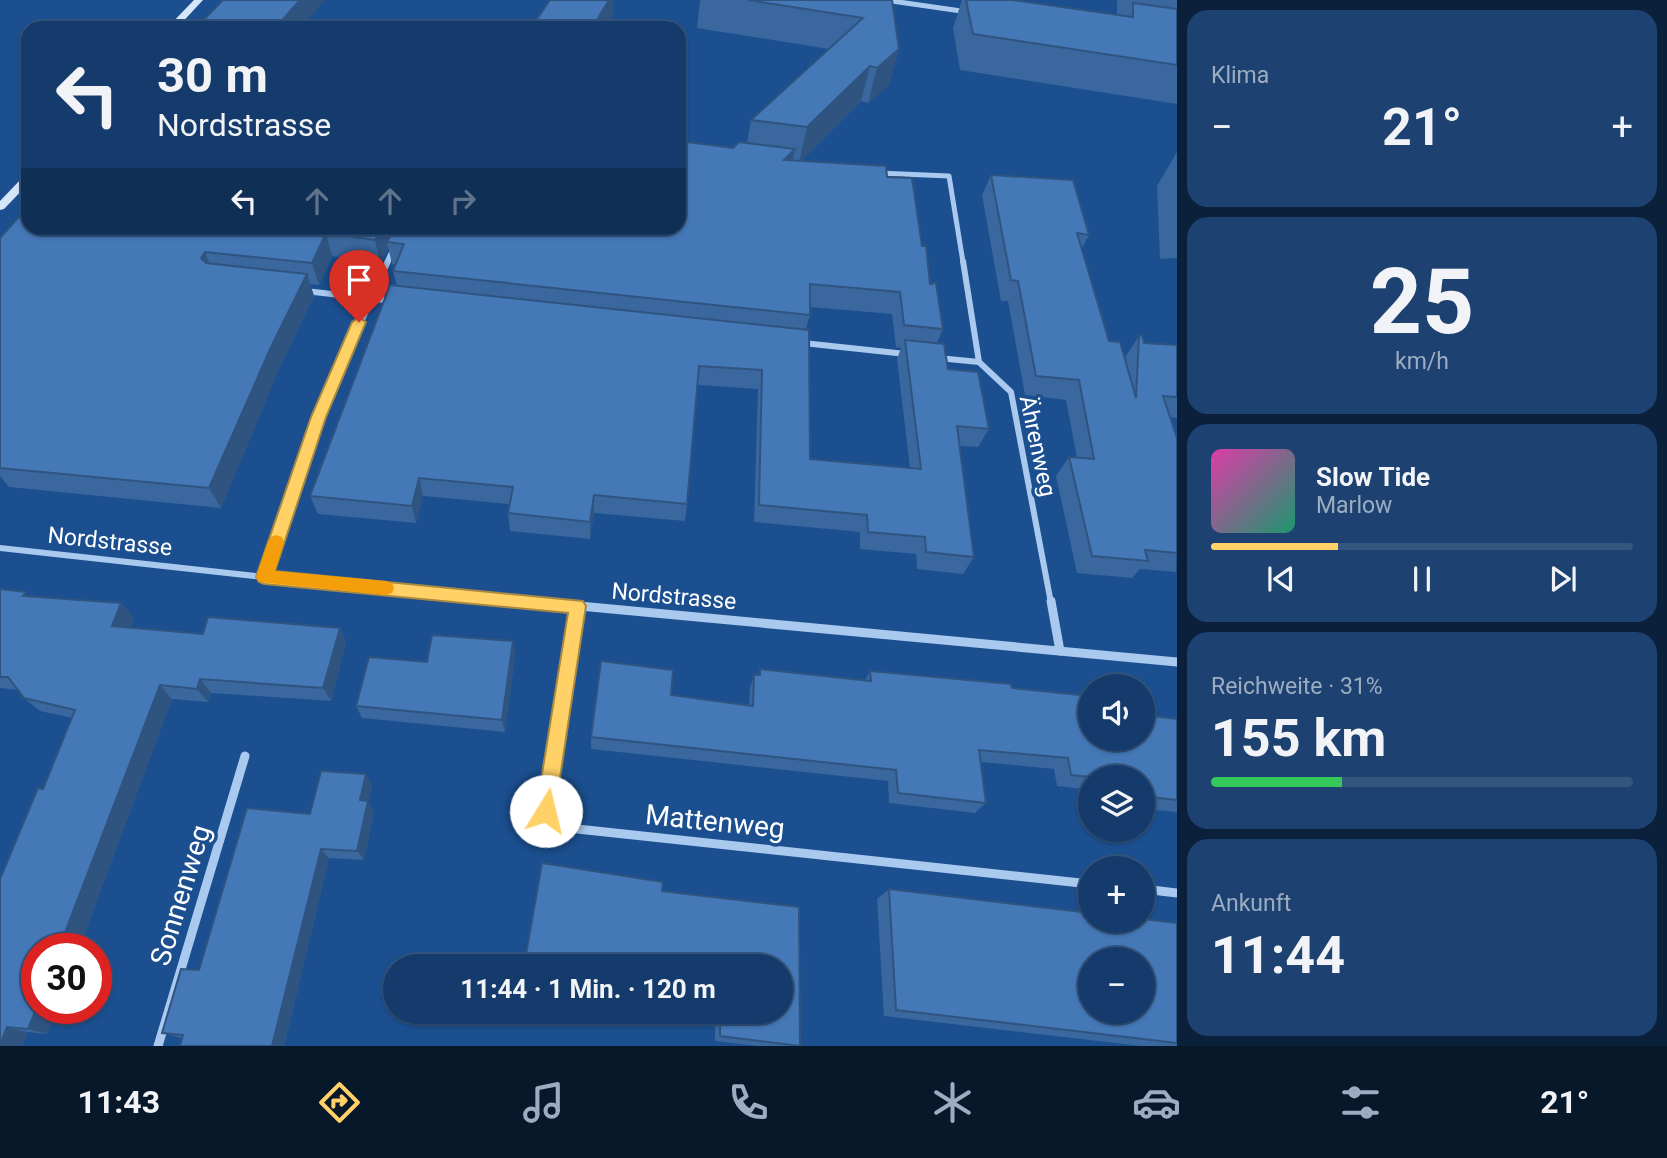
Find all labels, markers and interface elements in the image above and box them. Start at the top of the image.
text: 30 m [157,47,268,104]
icon: left [42,49,133,140]
text: Klima [1211,62,1269,89]
text: 21° [1382,97,1462,158]
text: − [1211,105,1233,149]
text: + [1611,105,1633,149]
text: Nordstrasse [157,106,331,144]
icon: left [225,182,263,220]
icon: ahead [298,182,336,220]
icon: ahead [371,182,409,220]
icon: right [444,182,482,220]
text: 25 [1370,249,1474,355]
pin [329,250,389,322]
icon: arrive [340,261,378,299]
text: km/h [1395,348,1449,375]
street label: Ährenweg [1014,393,1061,499]
text: Slow Tide [1316,462,1430,492]
text: Marlow [1316,492,1392,519]
street label: Nordstrasse [46,522,174,561]
icon: previous [1262,560,1300,598]
icon: pause [1403,560,1441,598]
icon: next [1544,560,1582,598]
street label: Nordstrasse [610,578,738,615]
text: Reichweite · 31% [1211,673,1383,700]
map controls [1078,674,1155,1024]
button: sound [1078,674,1155,751]
text: 155 km [1211,708,1386,769]
button: layers [1078,765,1155,842]
position arrow [509,774,583,848]
street label: Mattenweg [644,798,786,845]
street label: Sonnenweg [143,821,218,970]
button: + [1078,856,1155,933]
text: Ankunft [1211,890,1291,917]
text: 11:44 [1211,925,1345,986]
speed limit sign: 30 [21,933,112,1024]
button: − [1078,947,1155,1024]
text: 11:44 · 1 Min. · 120 m [460,974,716,1004]
icon: directions [315,1078,364,1127]
icon: music [519,1078,568,1127]
icon: phone [724,1078,773,1127]
icon: climate [928,1078,977,1127]
icon: car [1132,1078,1181,1127]
icon: filters [1336,1078,1385,1127]
text: 11:43 [78,1083,160,1121]
text: 21° [1540,1083,1589,1121]

